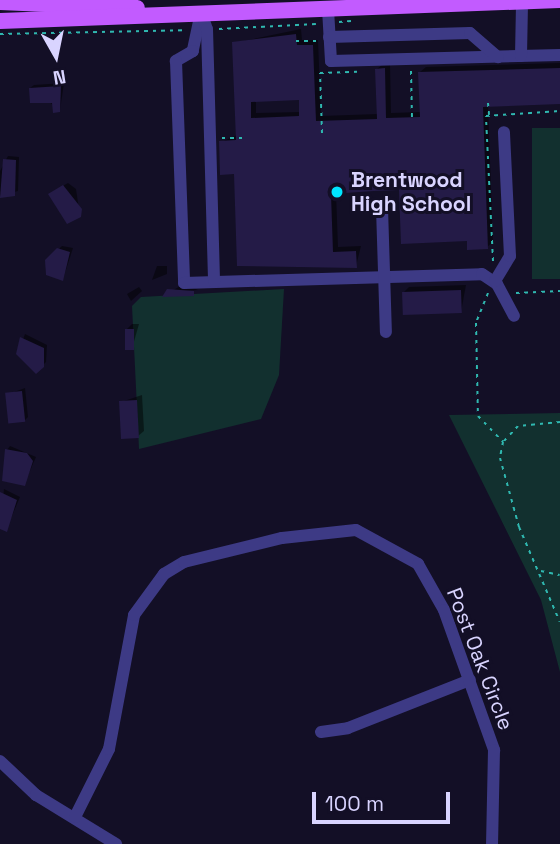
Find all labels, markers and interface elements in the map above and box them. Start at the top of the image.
north arrow [21,21,91,91]
text: N [51,64,68,91]
place label: Brentwood High School [351,167,471,217]
marker: Brentwood High School [329,184,345,200]
street label: Post Oak Circle [441,584,519,734]
scale bar [315,778,453,822]
text: 100 m [325,790,384,817]

